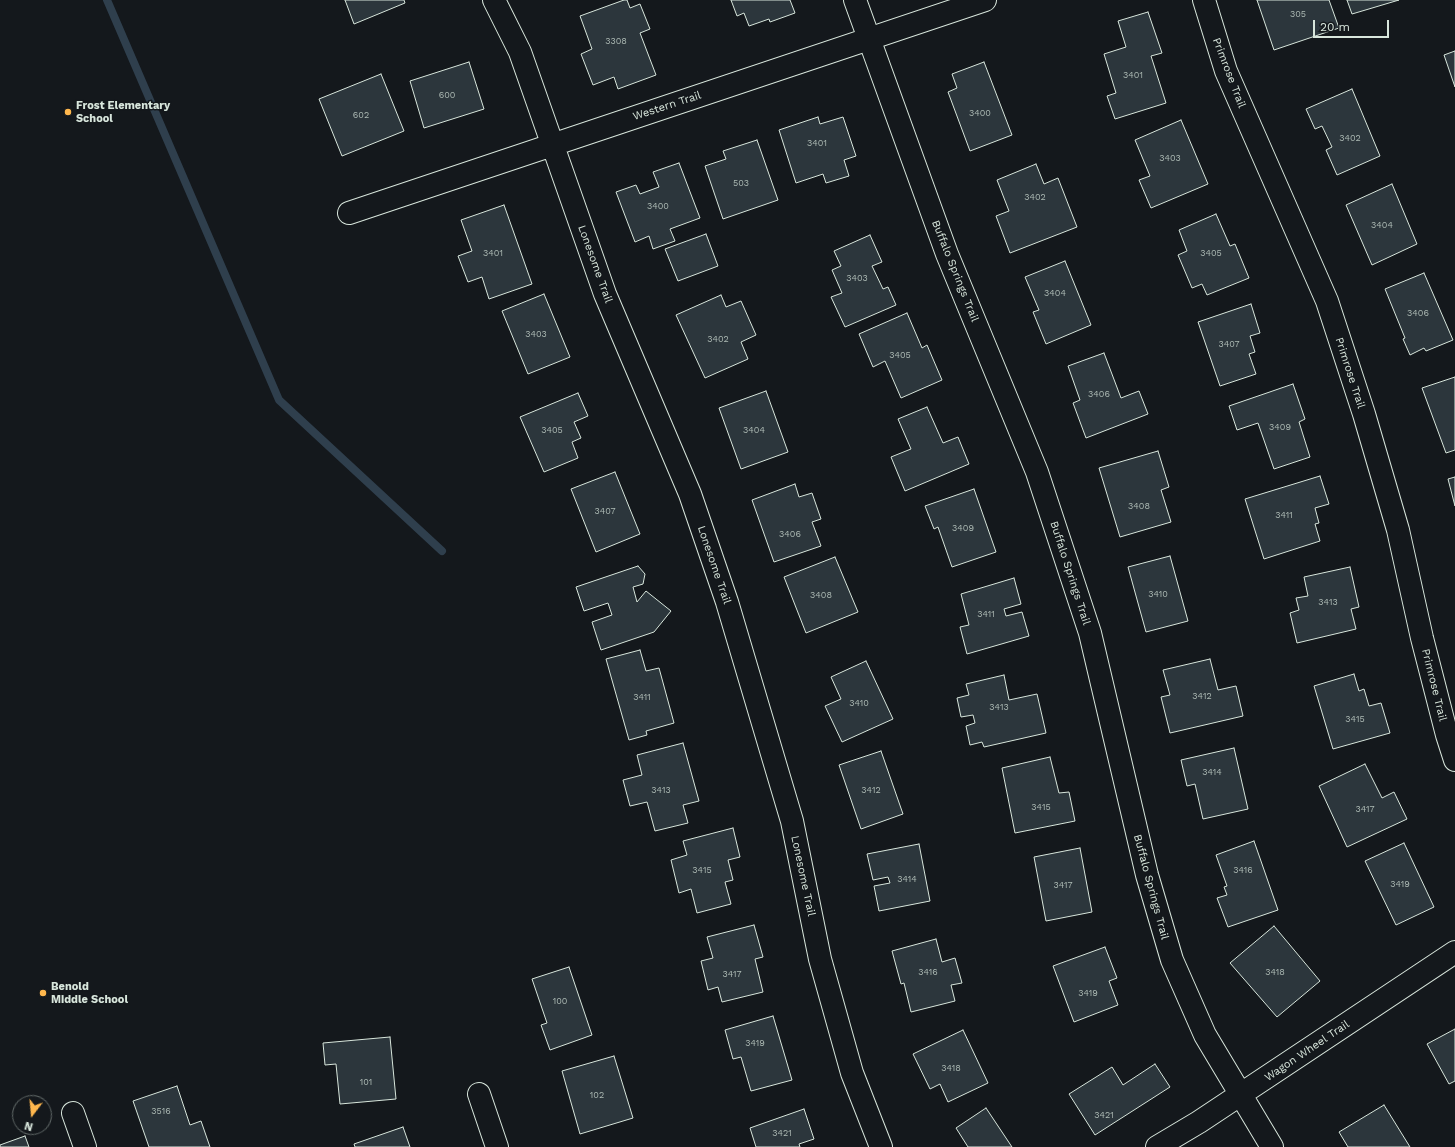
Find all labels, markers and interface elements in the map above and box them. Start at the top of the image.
house number: 305 [1290,9,1306,19]
scale bar [1315,12,1391,38]
text: 20 m [1320,20,1350,34]
house number: 3308 [605,36,627,46]
street label: Primrose Trail [1210,36,1248,110]
house number: 3401 [1123,70,1143,80]
street label: Western Trail [631,89,703,123]
house number: 600 [439,90,455,100]
place label: Frost Elementary School [76,99,170,125]
marker: Frost Elementary School [63,107,73,117]
house number: 3400 [969,108,991,118]
house number: 602 [353,110,369,120]
house number: 3402 [1339,133,1361,143]
house number: 3401 [807,138,827,148]
house number: 3403 [1159,153,1181,163]
house number: 503 [733,178,749,188]
house number: 3402 [1024,192,1046,202]
house number: 3400 [647,201,669,211]
street label: Buffalo Springs Trail [929,218,981,324]
house number: 3404 [1371,220,1393,230]
street label: Lonesome Trail [575,223,615,305]
house number: 3401 [483,248,503,258]
house number: 3405 [1200,248,1222,258]
house number: 3403 [846,273,868,283]
house number: 3404 [1044,288,1066,298]
house number: 3406 [1407,308,1429,318]
house number: 3403 [525,329,547,339]
house number: 3402 [707,334,729,344]
street label: Primrose Trail [1332,336,1368,410]
house number: 3407 [1218,339,1240,349]
house number: 3405 [889,350,911,360]
house number: 3406 [1088,389,1110,399]
house number: 3409 [1269,422,1291,432]
house number: 3405 [541,425,563,435]
house number: 3404 [743,425,765,435]
house number: 3408 [1128,501,1150,511]
house number: 3407 [594,506,616,516]
house number: 3411 [1275,510,1293,520]
street label: Buffalo Springs Trail [1047,519,1093,627]
house number: 3409 [952,523,974,533]
street label: Lonesome Trail [694,524,734,606]
house number: 3406 [779,529,801,539]
house number: 3410 [1148,589,1168,599]
house number: 3408 [810,590,832,600]
house number: 3413 [1318,597,1338,607]
house number: 3411 [977,609,995,619]
street label: Primrose Trail [1419,647,1449,723]
house number: 3412 [1192,691,1212,701]
house number: 3411 [633,692,651,702]
house number: 3410 [849,698,869,708]
house number: 3413 [989,702,1009,712]
house number: 3415 [1345,714,1365,724]
house number: 3414 [1202,767,1222,777]
house number: 3413 [651,785,671,795]
house number: 3412 [861,785,881,795]
house number: 3415 [1031,802,1051,812]
house number: 3417 [1355,804,1375,814]
street label: Buffalo Springs Trail [1131,833,1171,941]
street label: Lonesome Trail [788,835,818,917]
house number: 3415 [692,865,712,875]
house number: 3416 [1233,865,1253,875]
house number: 3414 [897,874,917,884]
house number: 3419 [1390,879,1410,889]
house number: 3417 [1053,880,1073,890]
house number: 3416 [918,967,938,977]
house number: 3418 [1265,967,1285,977]
house number: 3417 [722,969,742,979]
place label: Benold Middle School [51,980,128,1006]
marker: Benold Middle School [38,988,48,998]
house number: 3419 [1078,988,1098,998]
house number: 100 [553,996,567,1006]
street label: Wagon Wheel Trail [1262,1018,1352,1084]
house number: 3419 [745,1038,765,1048]
house number: 3418 [941,1063,961,1073]
house number: 101 [360,1077,372,1087]
house number: 102 [590,1090,604,1100]
north arrow [12,1095,52,1135]
house number: 3516 [151,1106,171,1116]
house number: 3421 [1094,1110,1114,1120]
text: N [23,1119,35,1133]
house number: 3421 [772,1128,792,1138]

